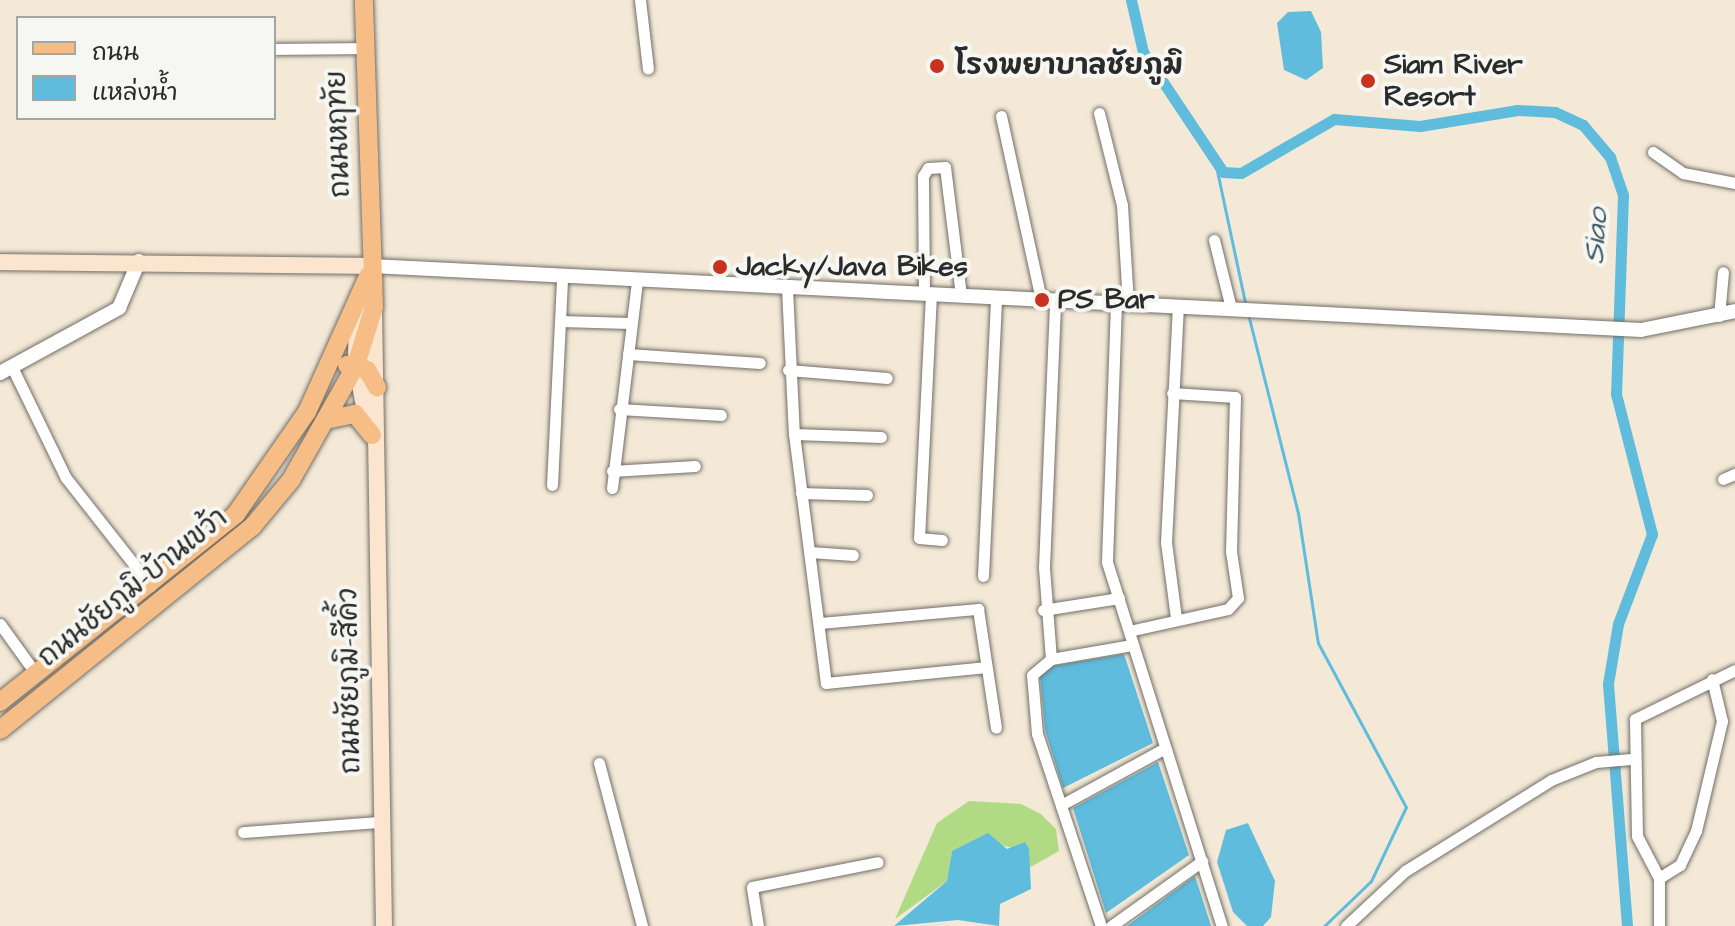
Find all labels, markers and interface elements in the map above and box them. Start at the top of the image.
legend [16,16,276,120]
text: ถนน [92,36,139,70]
place label: Siam River Resort [1384,48,1523,114]
place label: โรงพยาบาลชัยภูมิ [955,49,1183,83]
marker: โรงพยาบาลชัยภูมิ [926,55,948,77]
street label: ถนนหฤทัย [320,70,358,198]
marker: Siam River Resort [1359,72,1377,90]
text: แหล่งน้ำ [92,76,178,110]
water label: Siao [1576,207,1616,265]
place label: Jacky/Java Bikes [736,250,968,284]
marker: Jacky/Java Bikes [711,258,729,276]
place label: PS Bar [1058,283,1155,317]
marker: PS Bar [1033,291,1051,309]
street label: ถนนชัยภูมิ-บ้านเขว้า [32,501,234,675]
street label: ถนนชัยภูมิ-สีคิ้ว [332,588,368,774]

